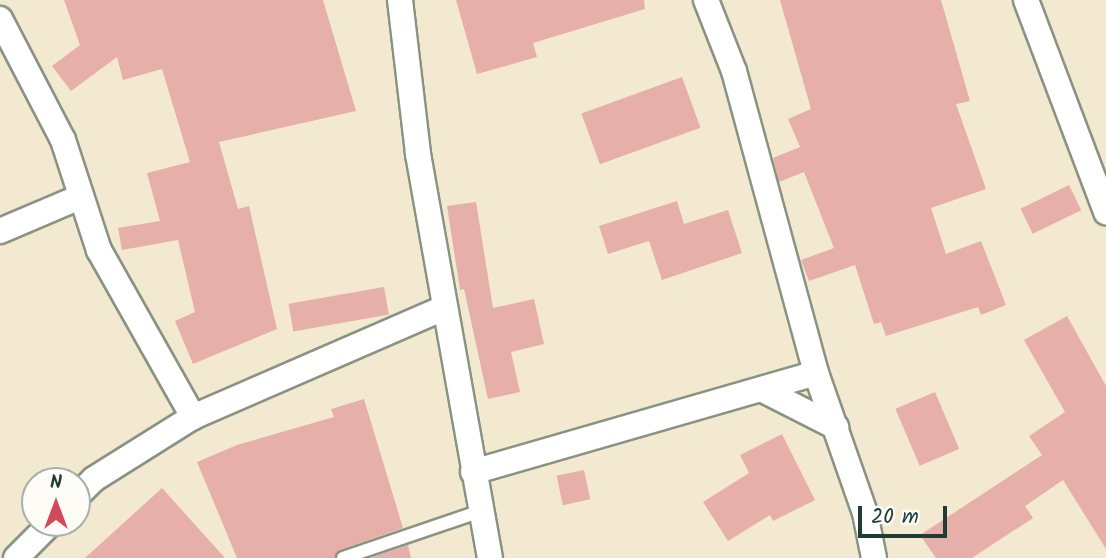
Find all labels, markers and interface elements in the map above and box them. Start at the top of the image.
north arrow [21,467,91,537]
text: N [50,468,62,498]
scale bar [861,491,950,536]
text: 20 m [871,501,919,534]

